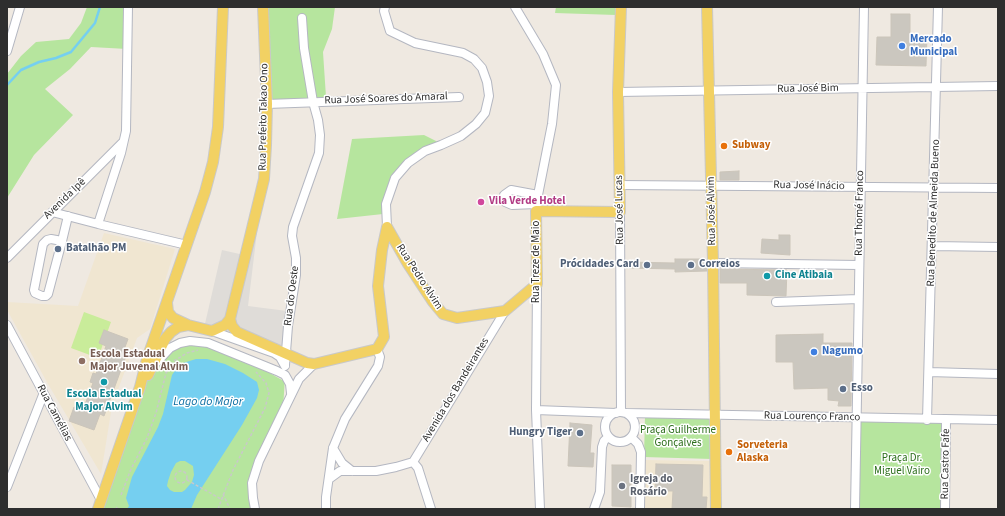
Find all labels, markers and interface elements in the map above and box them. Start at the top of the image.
place label: Mercado Municipal [910,33,957,59]
marker: Mercado Municipal [897,41,907,51]
street label: Rua Prefeito Takao Ono [256,63,272,171]
street label: Rua José Bim [777,82,839,96]
street label: Rua José Soares do Amaral [324,90,448,108]
place label: Subway [732,139,771,153]
street label: Rua Benedito de Almeida Bueno [925,139,943,287]
marker: Subway [719,141,729,151]
street label: Rua Thomé Franco [853,170,867,256]
street label: Rua José Lucas [613,175,627,245]
street label: Avenida Ipê [41,176,89,222]
street label: Rua José Alvim [705,176,719,246]
street label: Rua José Inácio [773,179,845,193]
place label: Vila Verde Hotel [489,195,565,209]
marker: Vila Verde Hotel [476,197,486,207]
street label: Rua Treze de Maio [530,221,544,303]
place label: Batalhão PM [66,242,127,256]
street label: Rua Pedro Alvim [393,242,445,312]
marker: Batalhão PM [53,244,63,254]
place label: Prócidades Card [560,258,639,272]
place label: Correios [699,258,740,272]
marker: Prócidades Card [642,260,652,270]
marker: Correios [686,260,696,270]
street label: Rua do Oeste [282,265,302,327]
place label: Cine Atibaia [775,269,833,283]
marker: Cine Atibaia [762,271,772,281]
street label: Avenida dos Bandeirantes [420,336,492,444]
place label: Nagumo [822,345,863,359]
marker: Nagumo [809,347,819,357]
place label: Escola Estadual Major Juvenal Alvim [90,348,188,374]
marker: Escola Estadual Major Juvenal Alvim [77,356,87,366]
marker: Escola Estadual Major Alvim [99,377,109,387]
place label: Esso [851,382,873,396]
street label: Rua Camélias [34,383,74,443]
marker: Esso [838,384,848,394]
place label: Escola Estadual Major Alvim [67,388,141,414]
water label: Lago do Major [173,395,243,409]
street label: Rua Lourenço Franco [764,410,860,424]
park label: Praça Guilherme Gonçalves [640,424,716,450]
place label: Hungry Tiger [509,426,572,440]
marker: Hungry Tiger [575,428,585,438]
street label: Rua Castro Fafe [939,428,953,500]
place label: Sorveteria Alaska [737,439,788,465]
marker: Sorveteria Alaska [724,447,734,457]
park label: Praça Dr. Miguel Vairo [874,452,930,478]
place label: Igreja do Rosário [630,473,673,499]
marker: Igreja do Rosário [617,481,627,491]

